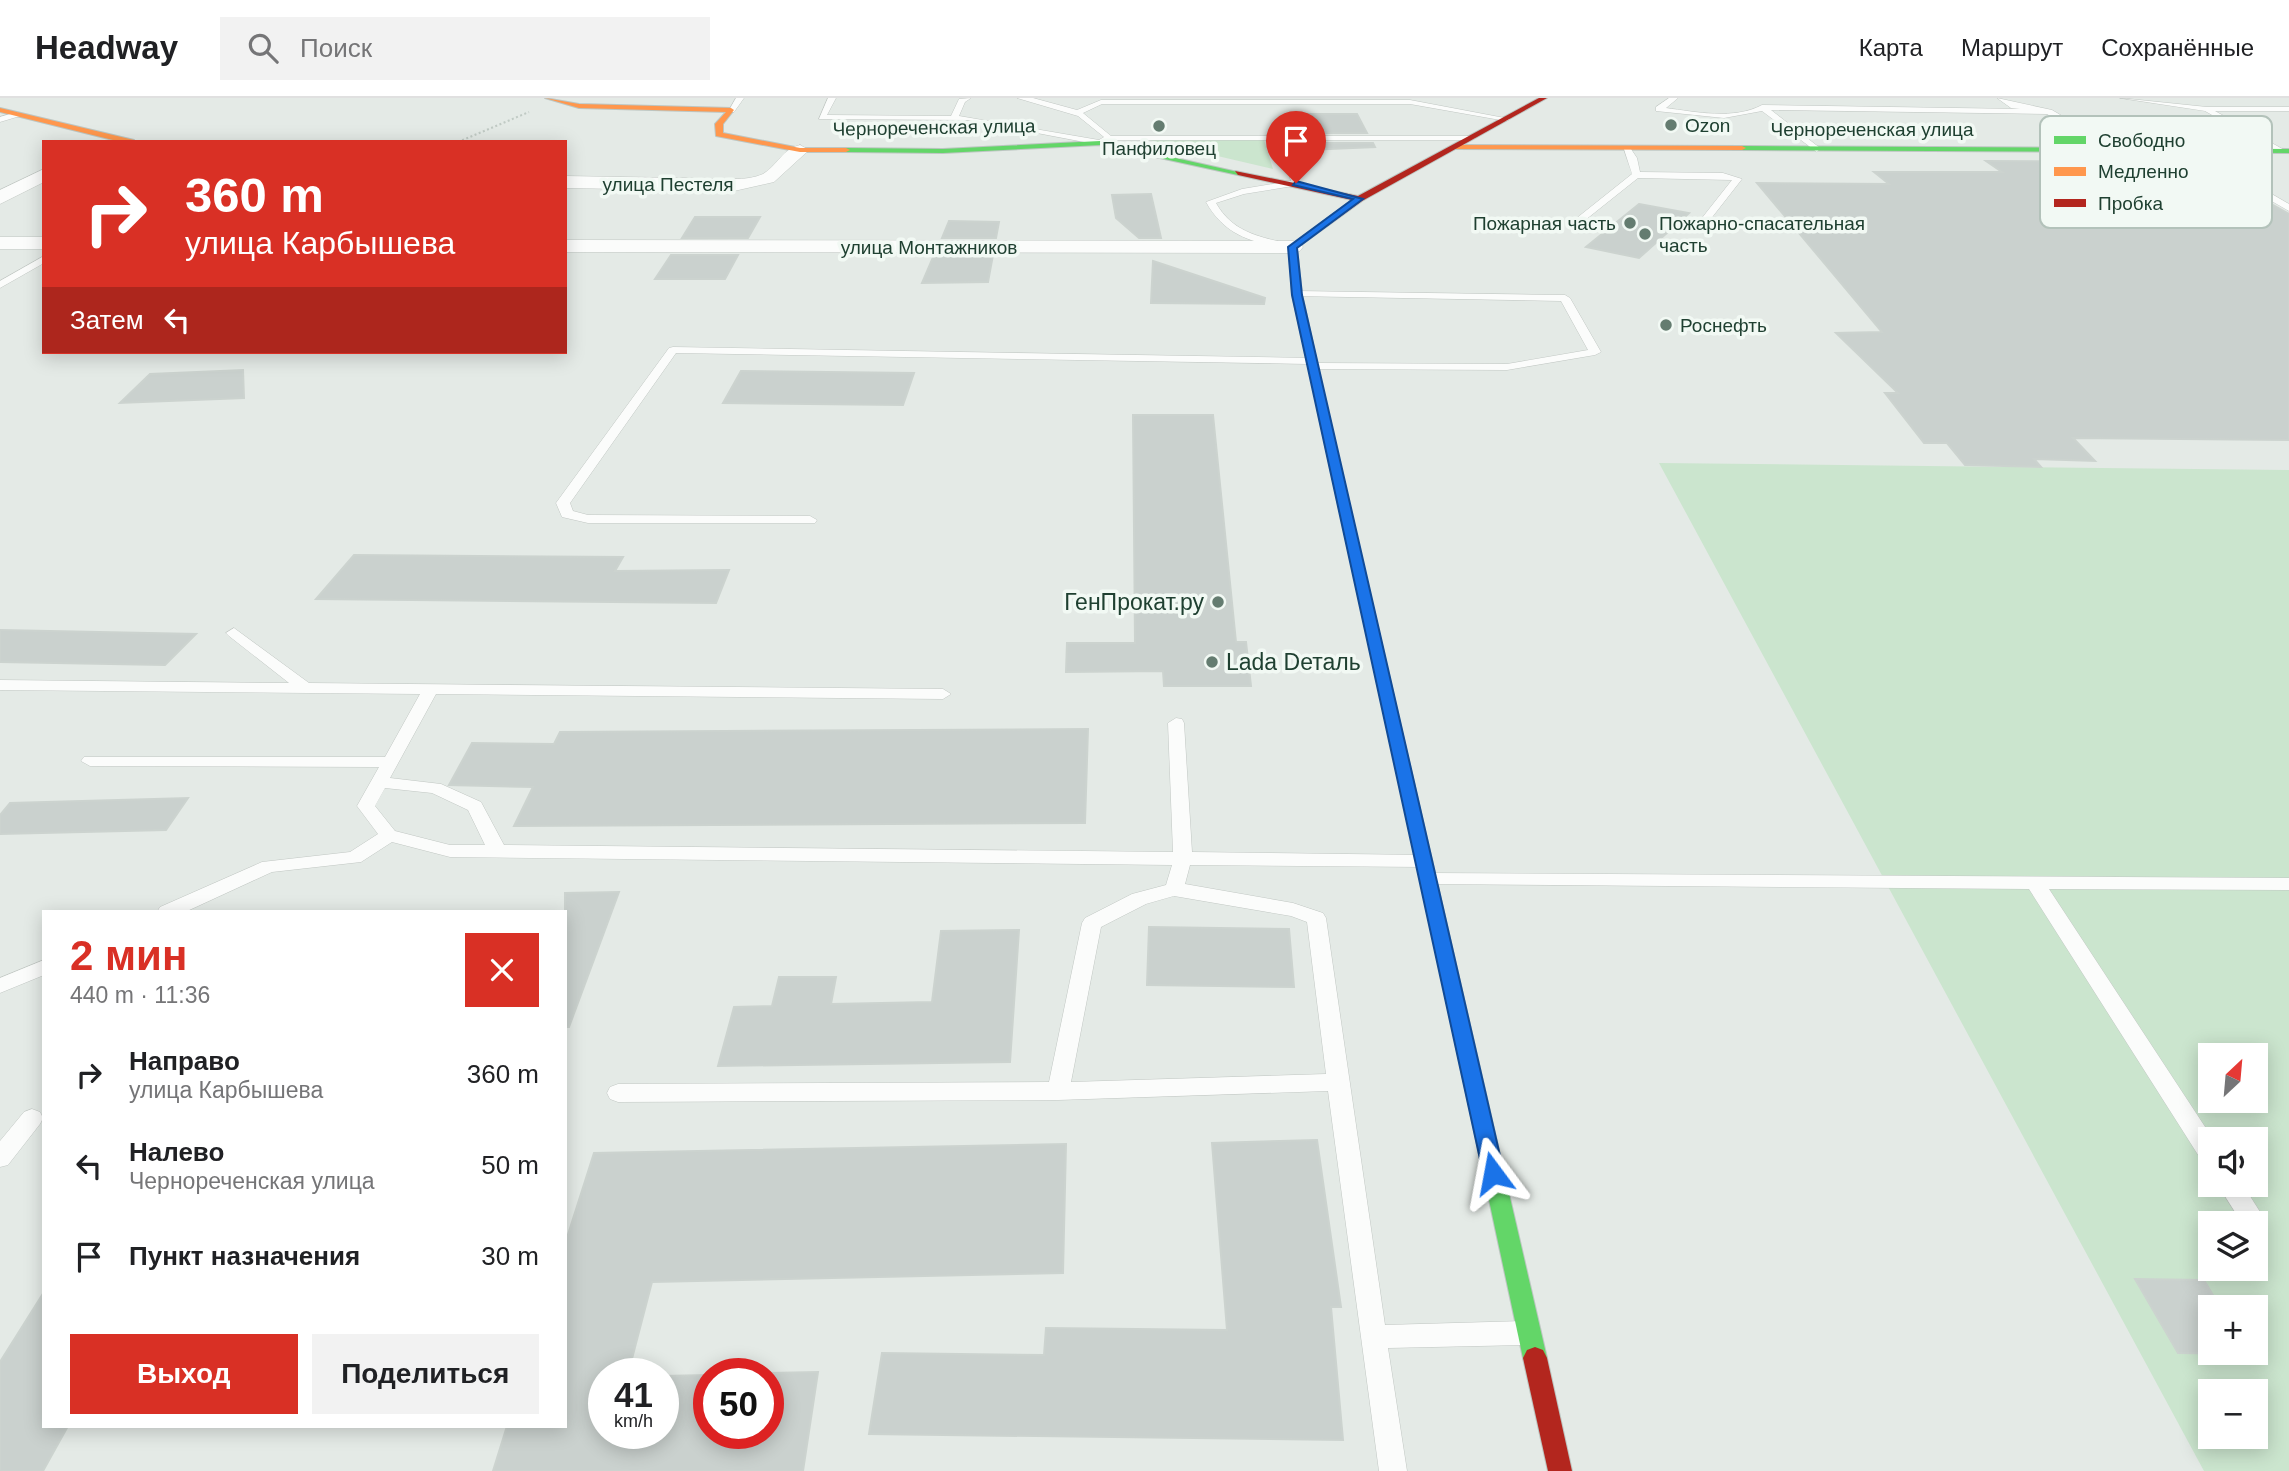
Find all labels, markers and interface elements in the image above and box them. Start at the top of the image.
search box [220,17,710,80]
text: Headway [35,29,178,66]
icon: search [244,29,282,67]
text: Поиск [300,33,372,63]
text: Карта [1859,34,1923,61]
text: Маршрут [1961,34,2063,61]
text: Сохранённые [2101,34,2254,61]
pin [1266,111,1326,183]
street label: Чернореченская улица [832,115,1036,140]
place label: Ozon [1685,115,1730,136]
legend [2040,116,2272,228]
marker: Ozon [1663,117,1679,133]
marker: Панфиловец [1151,118,1167,134]
street label: Чернореченская улица [1771,119,1974,140]
icon: arrive [1277,122,1315,160]
text: Свободно [2098,130,2185,151]
place label: Панфиловец [1102,138,1216,159]
text: Медленно [2098,161,2188,182]
icon: right [70,168,161,259]
text: 360 m [185,168,324,222]
street label: улица Пестеля [602,174,734,195]
text: Пробка [2098,193,2163,214]
place label: Пожарная часть [1473,213,1616,234]
place label: Пожарно-спасательная часть [1659,213,1865,256]
marker: Пожарная часть [1622,215,1638,231]
text: улица Карбышева [185,225,455,261]
marker: Пожарно-спасательная часть [1637,226,1653,242]
street label: улица Монтажников [841,237,1017,258]
icon: left [158,301,196,339]
text: Затем [70,305,144,335]
place label: Роснефть [1680,315,1767,336]
marker: Роснефть [1658,317,1674,333]
place label: ГенПрокат.ру [1064,589,1204,615]
marker: ГенПрокат.ру [1210,594,1226,610]
place label: Lada Dеталь [1226,649,1361,675]
marker: Lada Dеталь [1204,654,1220,670]
text: 2 мин [70,932,187,979]
button: close [465,933,539,1007]
text: 440 m · 11:36 [70,982,210,1008]
north arrow [2198,1043,2268,1113]
map controls [2198,1043,2268,1449]
text: Направо [129,1046,240,1076]
icon: right [70,1056,108,1094]
text: 360 m [467,1059,539,1089]
text: улица Карбышева [129,1077,323,1103]
button: sound [2198,1127,2268,1197]
position arrow [1456,1136,1530,1210]
text: Налево [129,1137,224,1167]
icon: left [70,1147,108,1185]
text: 50 m [481,1150,539,1180]
text: Чернореченская улица [129,1168,375,1194]
button: layers [2198,1211,2268,1281]
icon: arrive [70,1238,108,1276]
text: Пункт назначения [129,1241,360,1271]
text: 30 m [481,1241,539,1271]
button: + [2198,1295,2268,1365]
button: Выход [70,1334,298,1414]
button: Поделиться [312,1334,539,1414]
speed limit sign: 50 [693,1358,784,1449]
text: 41 [614,1375,653,1414]
button: − [2198,1379,2268,1449]
text: km/h [614,1411,653,1431]

